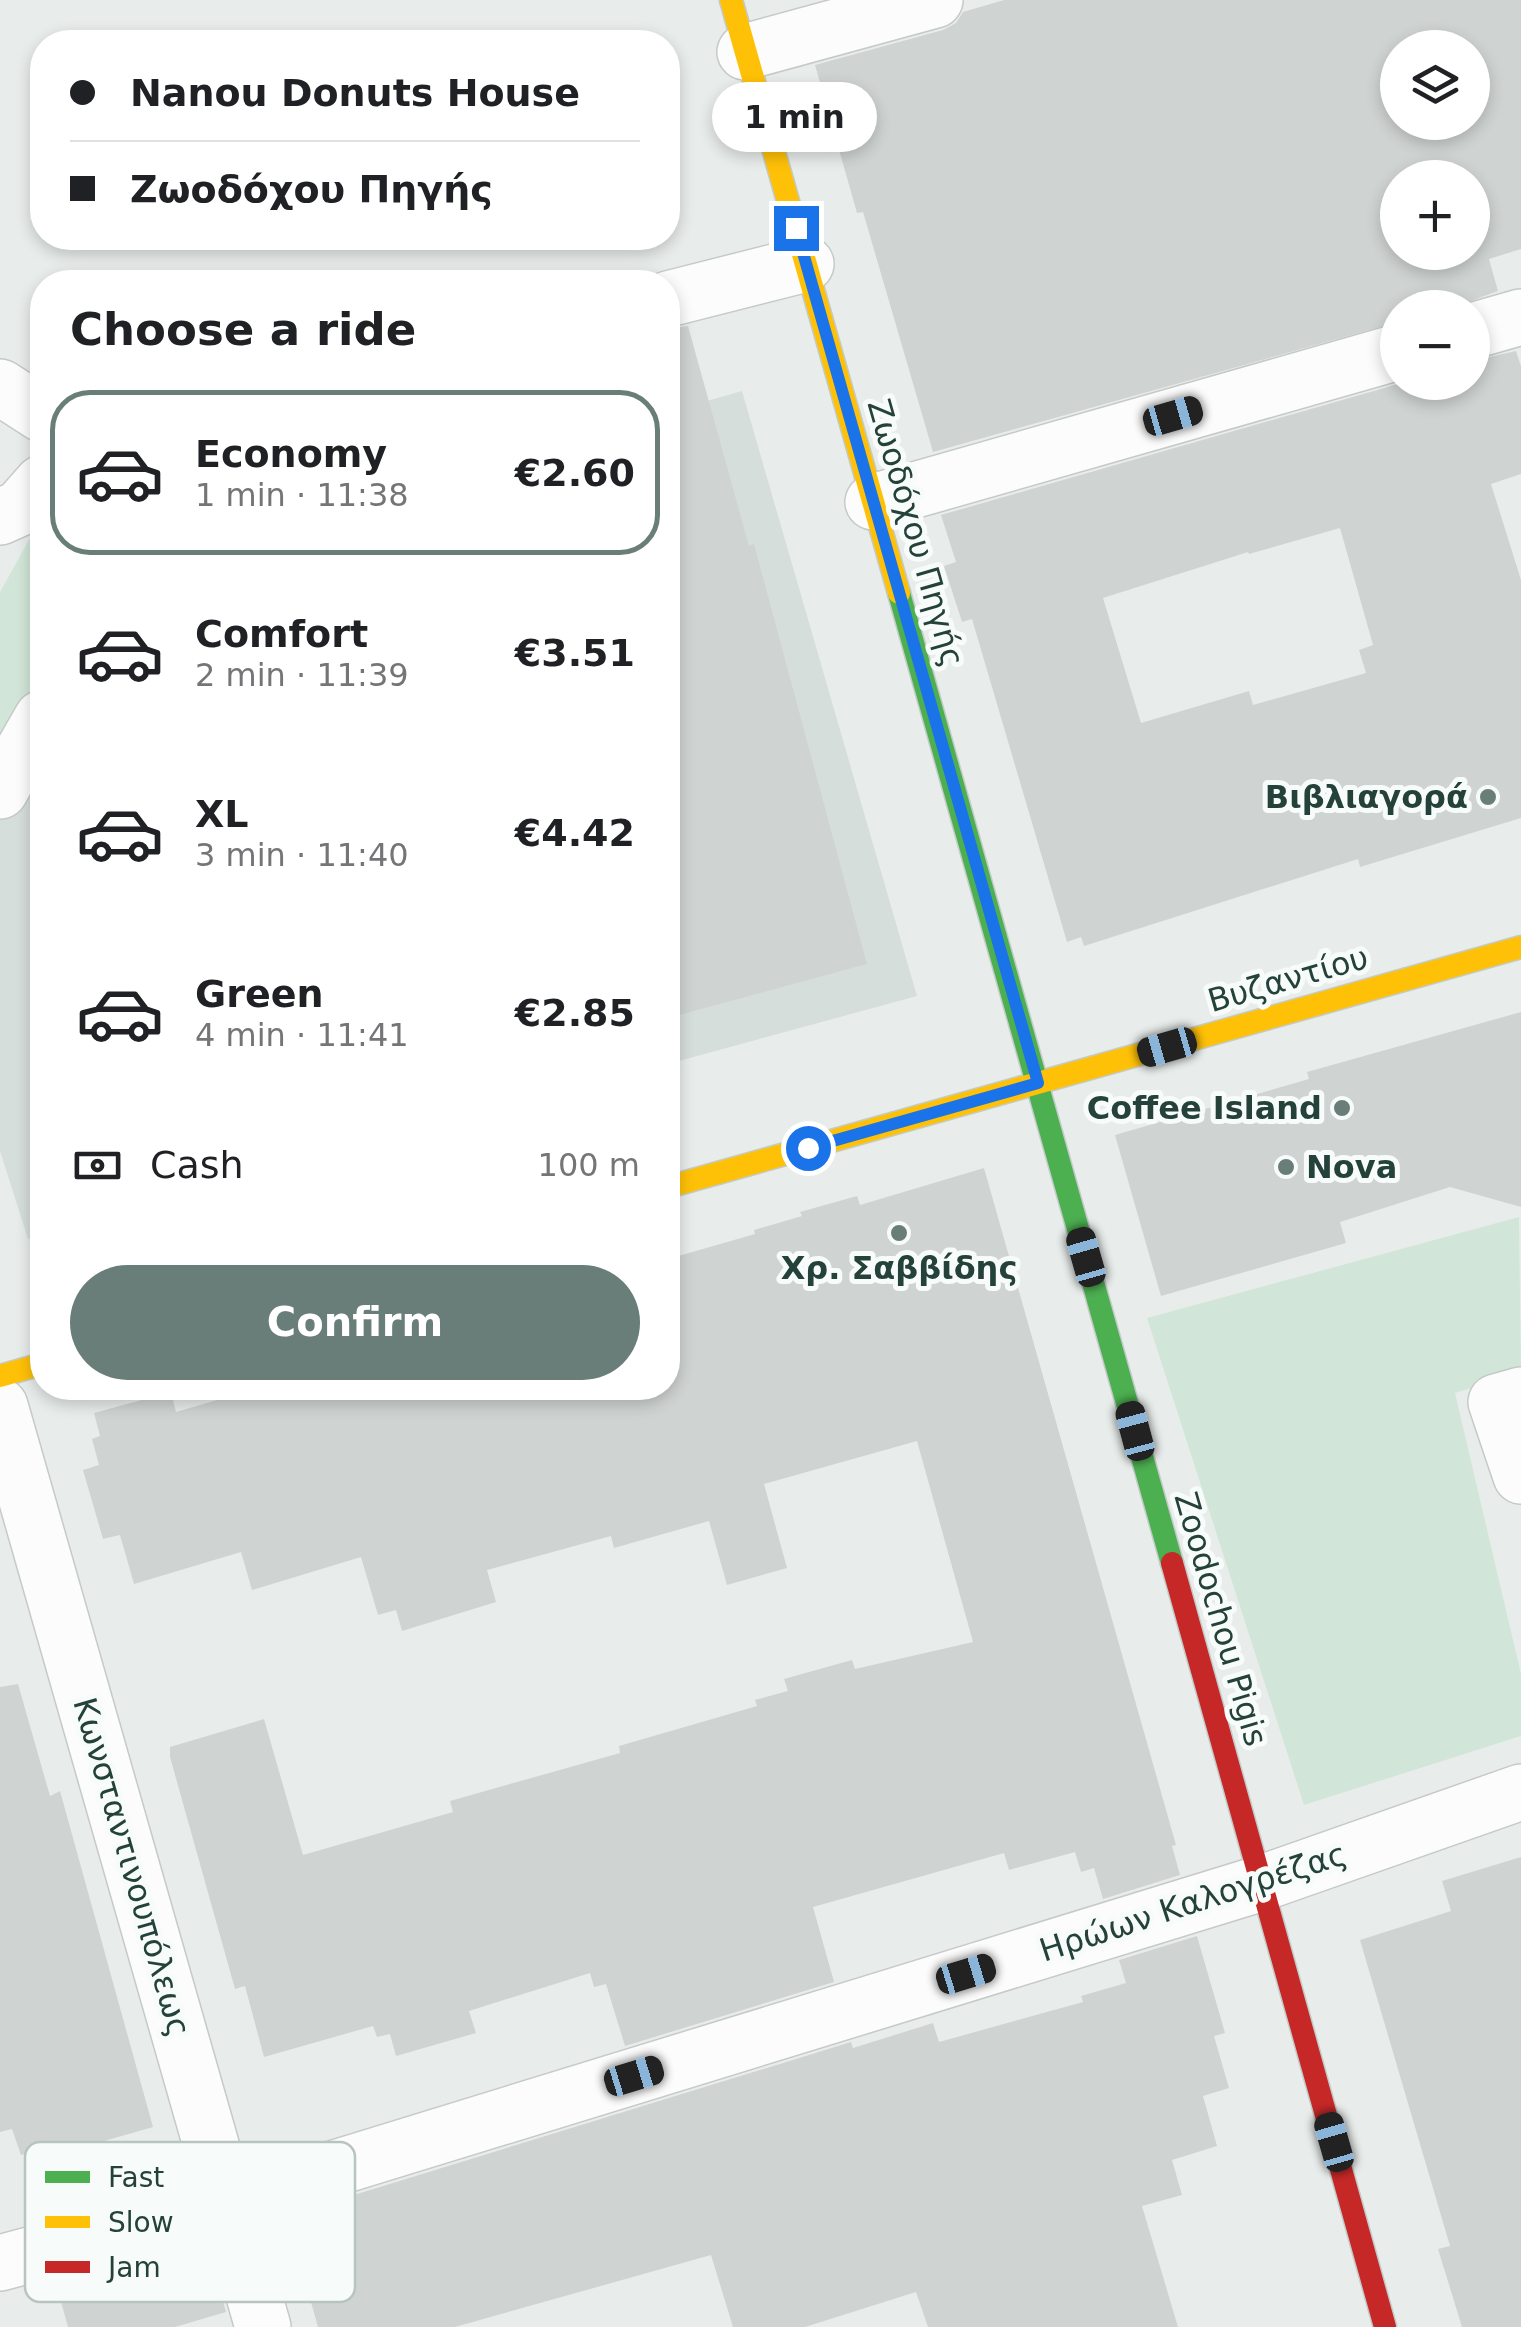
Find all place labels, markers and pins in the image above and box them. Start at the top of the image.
place label: Βιβλιαγορά [1265,778,1468,816]
marker: Βιβλιαγορά [1477,786,1499,808]
place label: Coffee Island [1087,1089,1322,1127]
marker: Coffee Island [1331,1097,1353,1119]
place label: Nova [1306,1148,1397,1186]
marker: Nova [1275,1156,1297,1178]
marker: Χρ. Σαββίδης [888,1222,910,1244]
place label: Χρ. Σαββίδης [781,1249,1017,1287]

